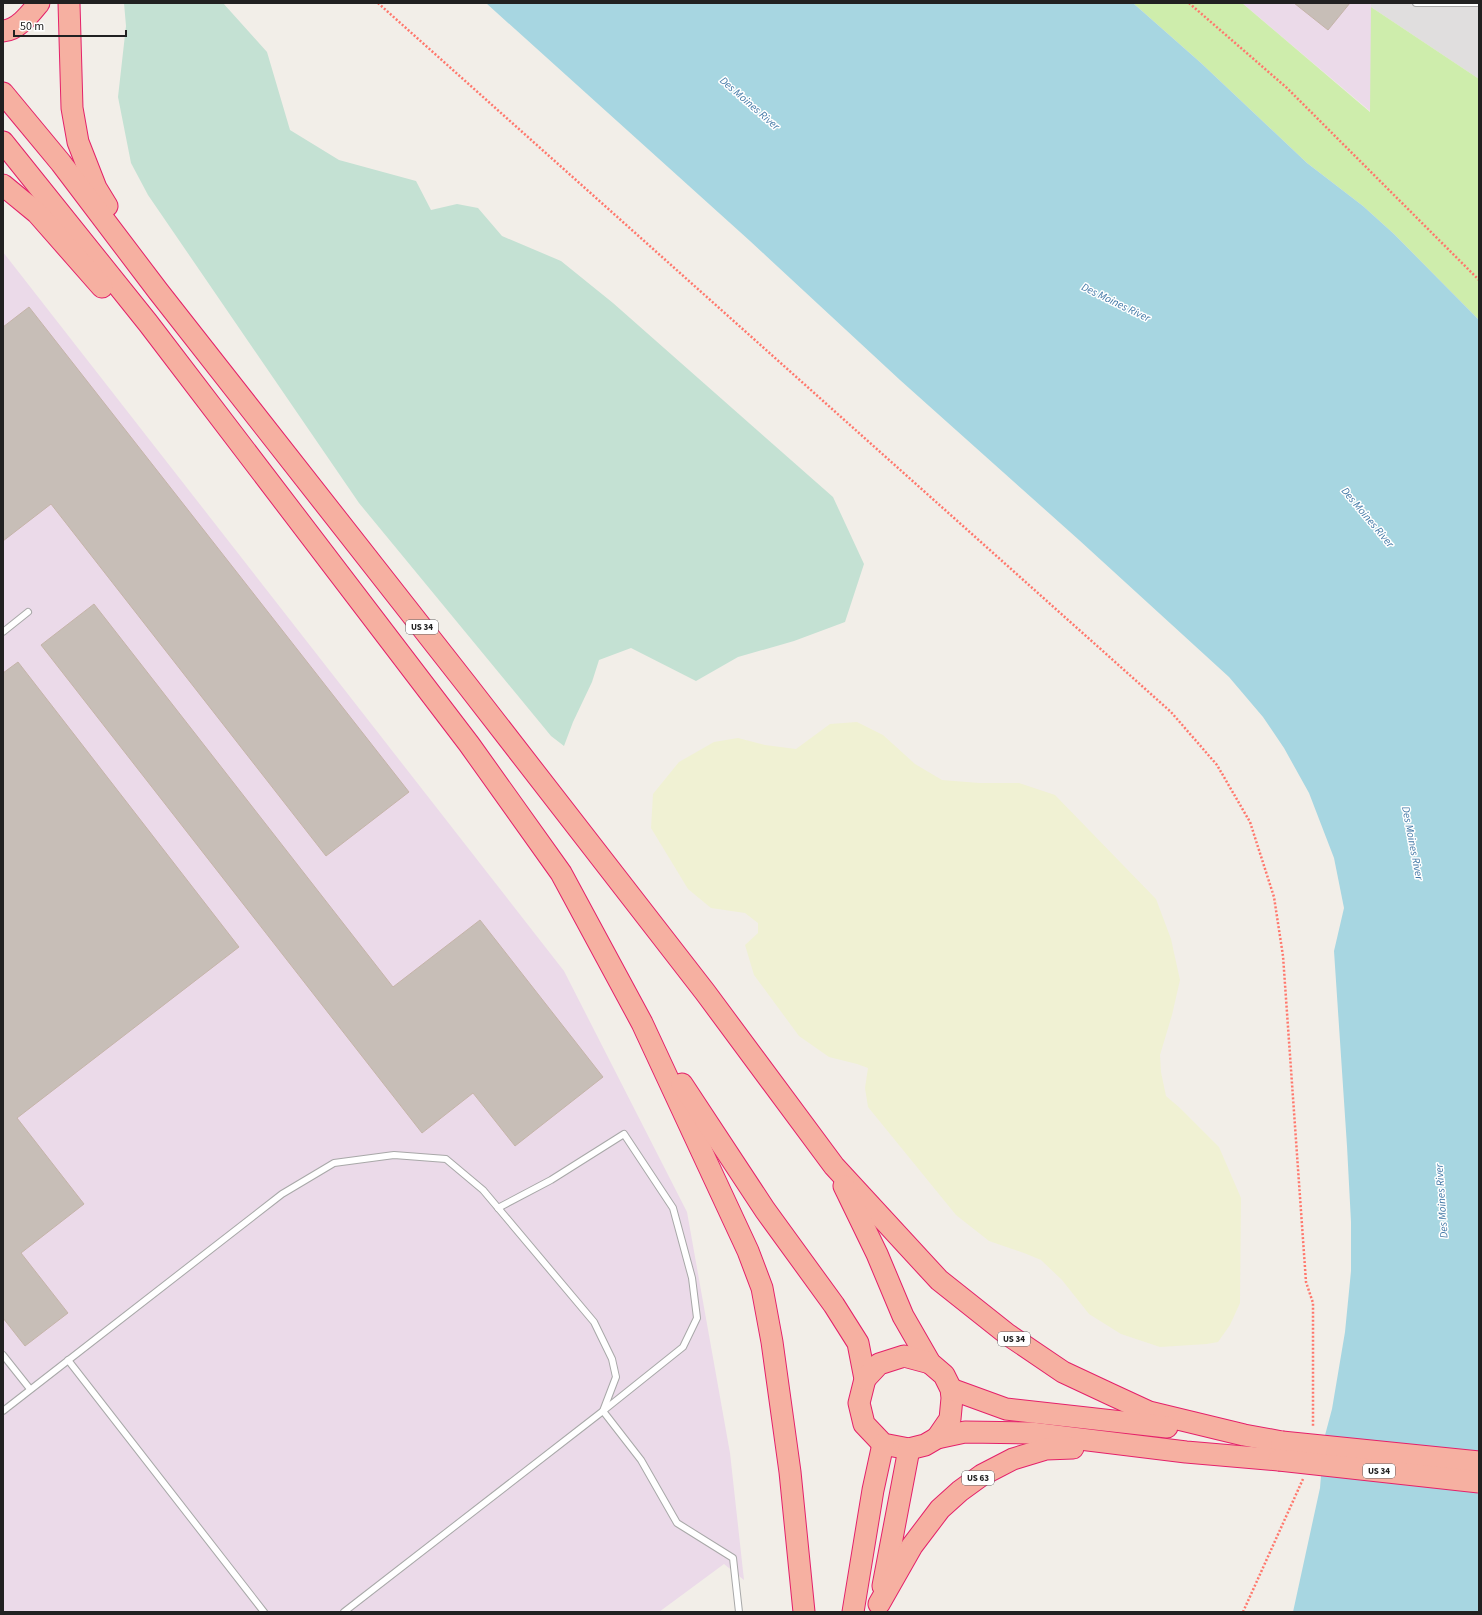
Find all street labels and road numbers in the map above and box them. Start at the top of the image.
road number: US 34 [406,620,438,634]
road number: US 34 [998,1332,1030,1346]
road number: US 34 [1363,1464,1395,1478]
road number: US 63 [962,1471,994,1485]

